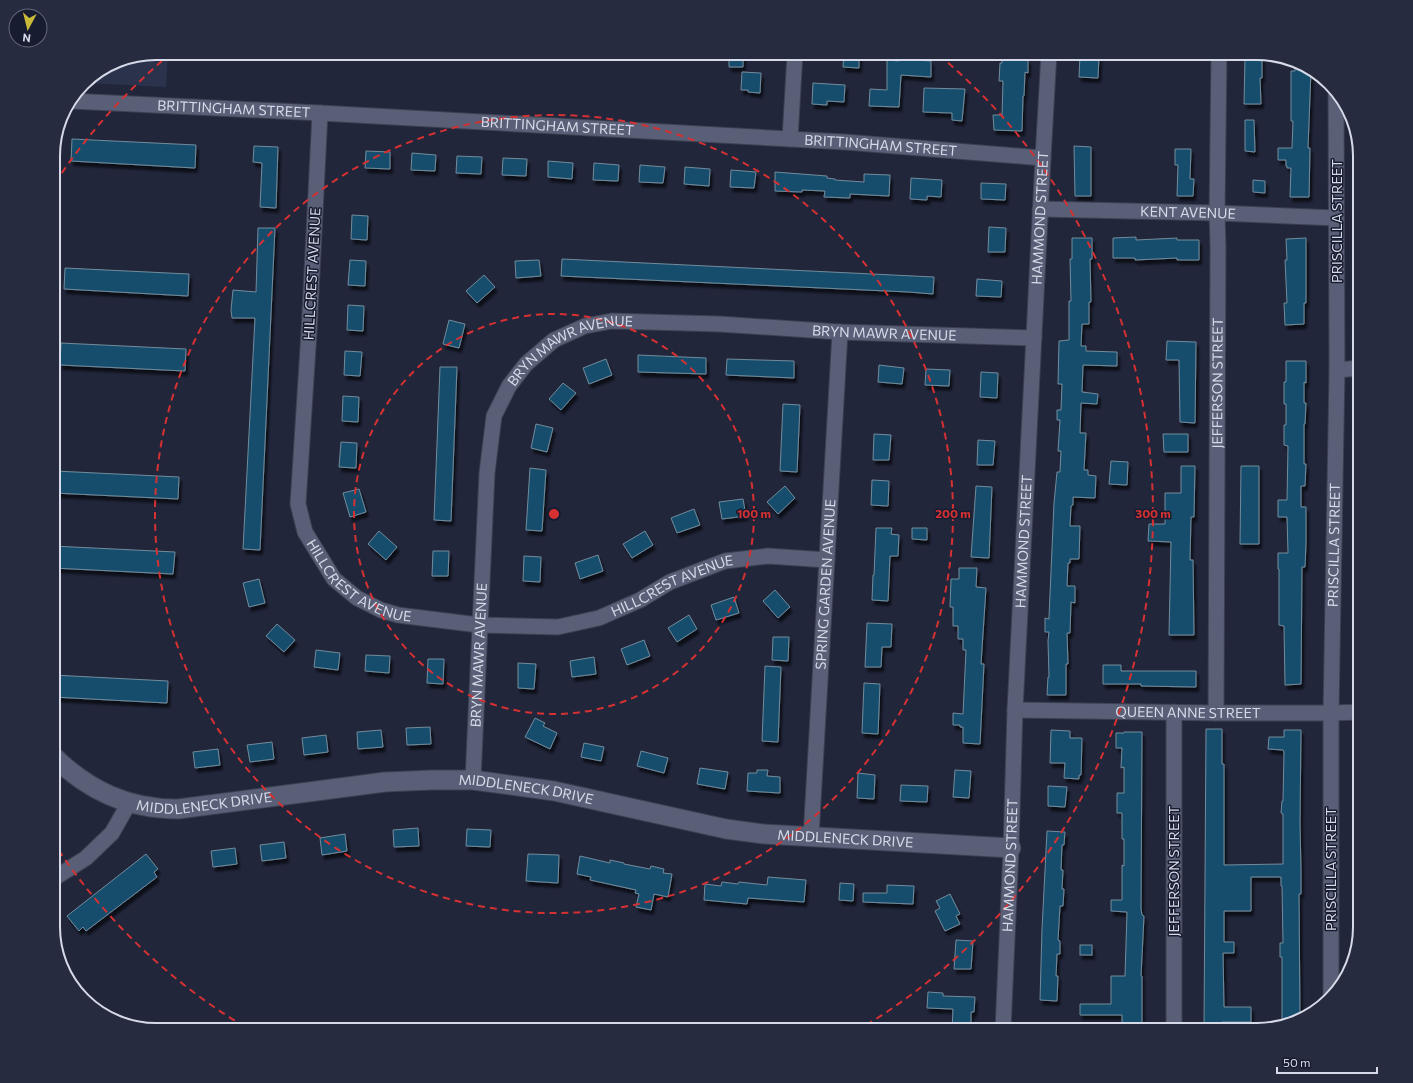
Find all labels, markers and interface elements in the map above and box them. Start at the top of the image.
north arrow [8,8,48,48]
text: N [22,31,32,45]
street label: BRITTINGHAM STREET [157,96,311,121]
street label: BRITTINGHAM STREET [480,113,634,138]
street label: BRITTINGHAM STREET [804,131,958,159]
street label: HAMMOND STREET [1028,151,1051,285]
street label: PRISCILLA STREET [1328,159,1345,283]
street label: KENT AVENUE [1140,202,1236,222]
street label: HILLCREST AVENUE [300,207,323,341]
street label: BRYN MAWR AVENUE [503,312,633,389]
street label: JEFFERSON STREET [1208,317,1226,449]
street label: BRYN MAWR AVENUE [811,321,957,344]
street label: HAMMOND STREET [1011,474,1035,609]
street label: PRISCILLA STREET [1324,483,1343,607]
street label: SPRING GARDEN AVENUE [812,499,838,670]
text: 100 m [737,506,771,520]
text: 200 m [935,506,971,520]
text: 300 m [1135,506,1171,520]
centre of rings [547,507,561,521]
street label: HILLCREST AVENUE [303,536,412,625]
street label: HILLCREST AVENUE [608,551,734,620]
street label: BRYN MAWR AVENUE [466,583,490,728]
street label: QUEEN ANNE STREET [1115,702,1261,721]
street label: MIDDLENECK DRIVE [458,771,595,807]
street label: MIDDLENECK DRIVE [135,788,273,817]
street label: HAMMOND STREET [998,798,1020,932]
street label: JEFFERSON STREET [1165,805,1182,937]
street label: PRISCILLA STREET [1322,807,1339,931]
street label: MIDDLENECK DRIVE [777,826,914,850]
scale bar [1277,1049,1377,1075]
text: 50 m [1283,1055,1311,1069]

